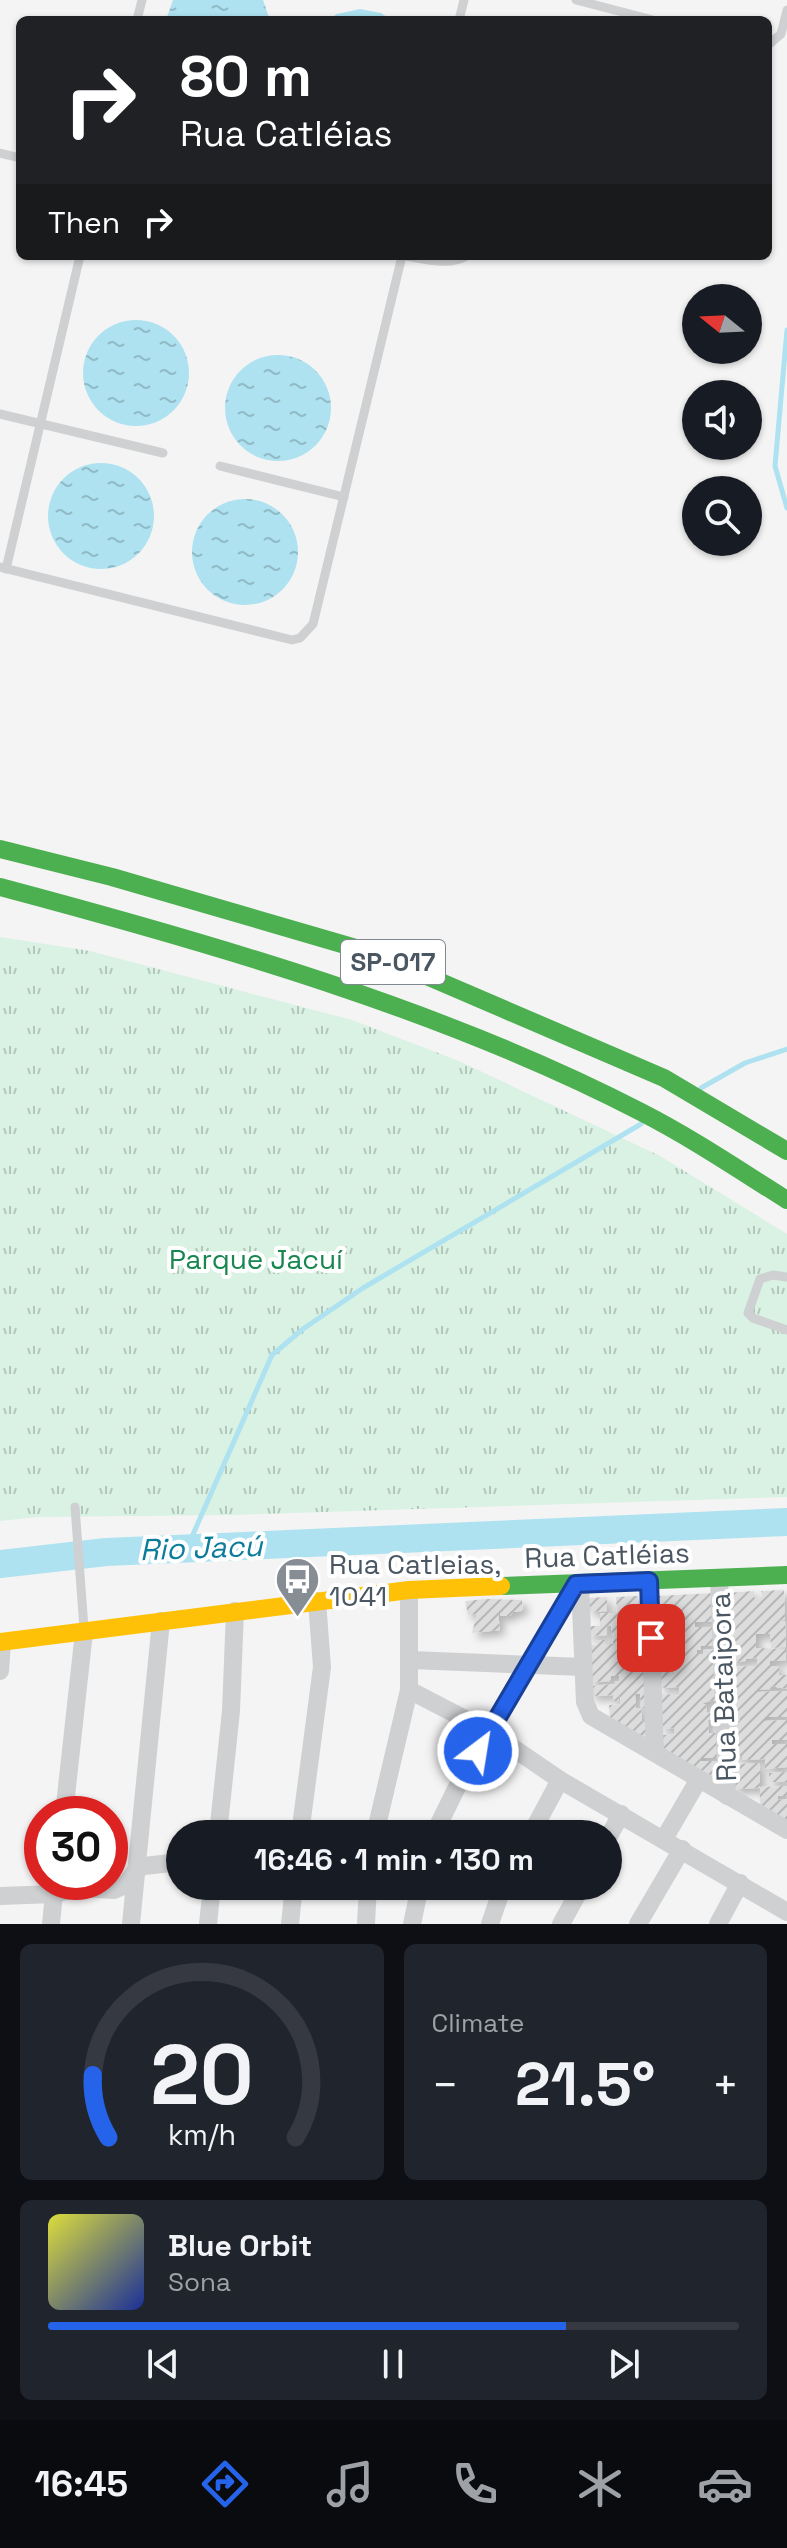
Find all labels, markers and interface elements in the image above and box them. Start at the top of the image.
text: 80 m [180,41,312,112]
icon: right [48,48,152,152]
text: Rua Catléias [180,111,392,157]
icon: right [136,200,180,244]
text: Then [48,203,120,242]
north arrow [682,284,762,364]
map controls [682,284,762,556]
button: sound [682,380,762,460]
button: search [682,476,762,556]
road number: SP-017 [341,940,445,984]
park label: Parque Jacuí [169,1241,343,1277]
water label: Rio Jacú [139,1526,265,1569]
street label: Rua Catléias [524,1534,690,1576]
place label: Rua Catleias, 1041 [329,1546,501,1614]
bus stop icon: Rua Catleias, 1041 [274,1556,322,1619]
street label: Rua Bataipora [702,1592,744,1782]
pin [617,1604,685,1672]
icon: arrive [629,1616,673,1660]
position arrow [436,1709,520,1793]
speed limit sign: 30 [24,1796,128,1900]
text: 16:46 · 1 min · 130 m [254,1840,534,1879]
text: Climate [432,2006,524,2040]
text: 20 [150,2022,253,2128]
text: 21.5° [515,2046,655,2123]
text: − [432,2057,459,2113]
text: + [712,2057,739,2113]
text: km/h [168,2117,236,2153]
text: Blue Orbit [168,2226,312,2265]
text: Sona [168,2265,231,2299]
icon: previous [141,2342,185,2386]
icon: pause [371,2342,415,2386]
icon: next [602,2342,646,2386]
icon: directions [197,2456,253,2512]
icon: music [322,2456,378,2512]
icon: phone [447,2456,503,2512]
icon: climate [572,2456,628,2512]
icon: car [697,2456,753,2512]
text: 16:45 [34,2461,128,2507]

